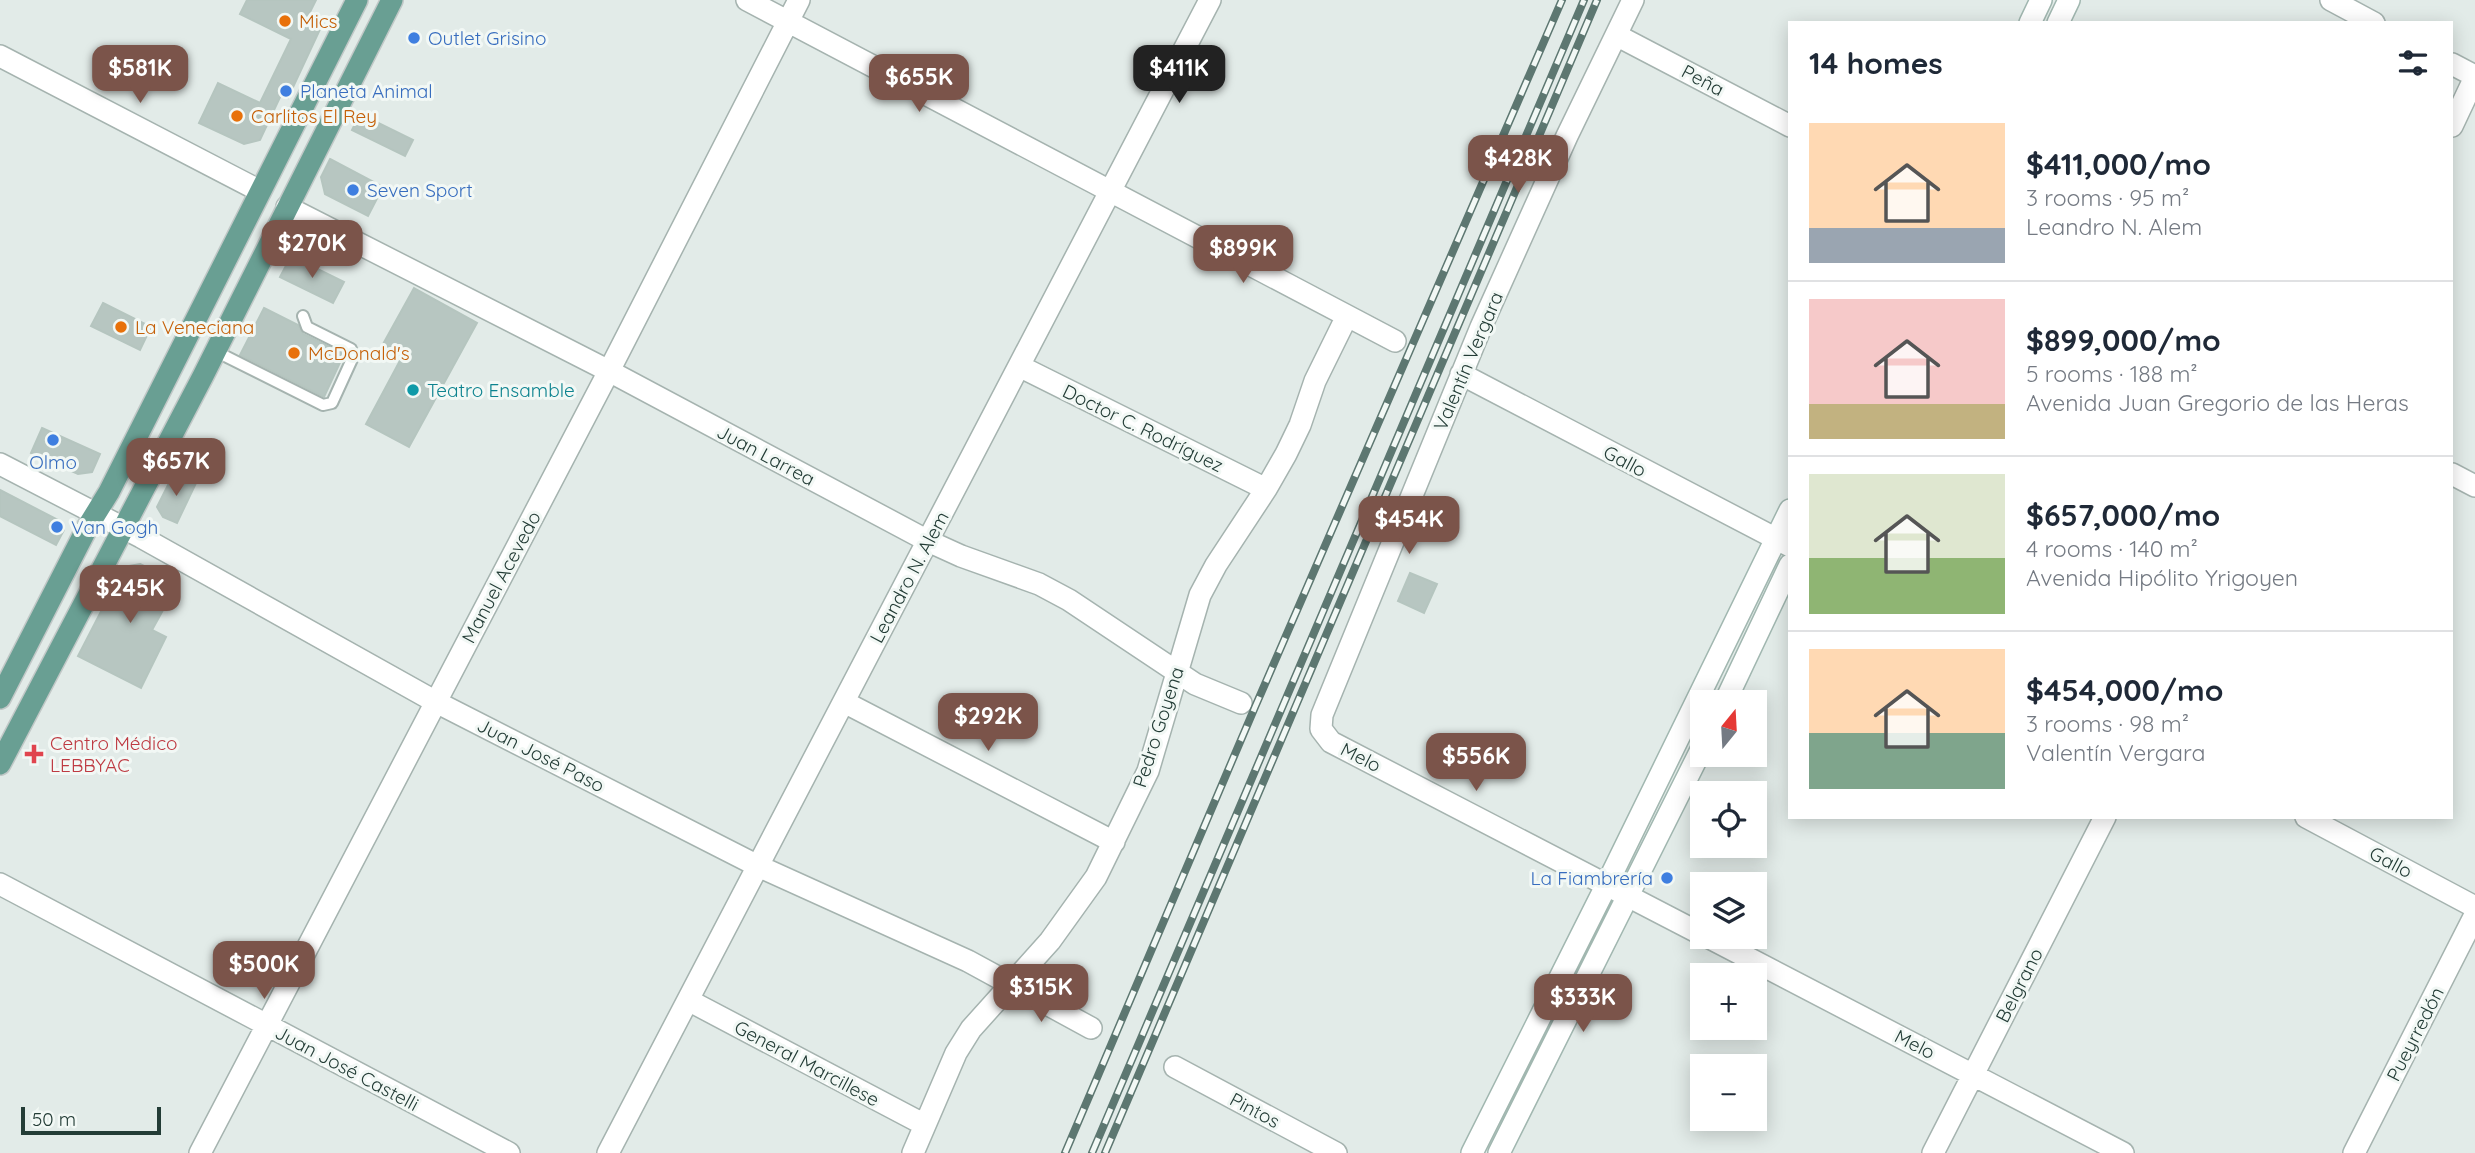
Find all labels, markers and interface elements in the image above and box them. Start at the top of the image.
place label: Mics [299,9,338,33]
marker: Mics [277,13,293,29]
place label: Outlet Grisino [428,26,546,50]
marker: Outlet Grisino [406,30,422,46]
text: 14 homes [1809,44,1943,82]
icon: filters [2394,44,2432,82]
pin: $581K [91,46,189,105]
pin: $411K [1130,46,1228,105]
text: $581K [108,53,172,82]
text: $411K [1149,53,1209,82]
pin: $655K [870,54,968,114]
street label: Peña [1678,59,1728,101]
text: $655K [885,62,953,91]
place label: Planeta Animal [300,79,433,103]
marker: Planeta Animal [278,83,294,99]
place label: Carlitos El Rey [251,104,377,128]
marker: Carlitos El Rey [229,108,245,124]
pin: $428K [1469,136,1567,195]
text: $428K [1484,143,1552,172]
text: $411,000/mo [2026,145,2211,183]
icon: home [1865,151,1949,235]
place label: Seven Sport [367,178,473,202]
marker: Seven Sport [345,182,361,198]
text: 3 rooms · 95 m² [2026,183,2189,212]
text: Leandro N. Alem [2026,212,2202,241]
pin: $270K [263,220,361,280]
pin: $899K [1194,226,1292,285]
text: $270K [278,228,346,257]
text: $899K [1209,233,1277,262]
street label: Valentín Vergara [1428,288,1508,434]
place label: La Veneciana [135,315,254,339]
marker: La Veneciana [113,319,129,335]
text: $899,000/mo [2026,321,2221,359]
icon: home [1865,327,1949,411]
place label: McDonald's [308,341,410,365]
marker: McDonald's [286,345,302,361]
text: 5 rooms · 188 m² [2026,359,2198,388]
place label: Teatro Ensamble [427,378,575,402]
street label: Doctor C. Rodríguez [1059,379,1227,477]
marker: Teatro Ensamble [405,382,421,398]
text: Avenida Juan Gregorio de las Heras [2026,388,2409,417]
street label: Juan Larrea [713,419,819,491]
marker: Olmo [45,432,61,448]
pin: $657K [127,438,225,498]
street label: Gallo [1599,440,1651,482]
text: $657K [142,446,210,475]
place label: Olmo [29,450,77,474]
pin: $454K [1360,496,1458,556]
text: $657,000/mo [2026,496,2220,534]
icon: home [1865,502,1949,586]
text: $454K [1374,504,1444,533]
street label: Manuel Acevedo [456,507,546,647]
street label: Leandro N. Alem [864,507,954,647]
place label: Van Gogh [71,515,158,539]
marker: Van Gogh [49,519,65,535]
text: 4 rooms · 140 m² [2026,534,2198,563]
text: Avenida Hipólito Yrigoyen [2026,563,2298,592]
pin: $245K [81,566,179,625]
text: $245K [96,573,164,602]
street label: Pedro Goyena [1127,664,1189,790]
text: $454,000/mo [2026,671,2223,709]
icon: home [1865,677,1949,761]
north arrow [1690,690,1768,766]
map controls [1690,690,1767,1131]
pin: $292K [939,694,1037,753]
text: $292K [954,701,1022,730]
text: 3 rooms · 98 m² [2026,709,2189,738]
street label: Juan José Paso [473,713,609,797]
place label: Centro Médico LEBBYAC [50,731,177,777]
pin: $556K [1427,734,1525,793]
street label: Melo [1337,737,1385,777]
text: Valentín Vergara [2026,738,2206,767]
text: $556K [1442,741,1510,770]
marker: Centro Médico LEBBYAC [24,744,44,764]
button: locate [1690,781,1767,858]
street label: Gallo [2365,841,2417,883]
place label: La Fiambrería [1530,866,1653,890]
marker: La Fiambrería [1659,870,1675,886]
button: layers [1690,872,1767,949]
pin: $500K [215,942,313,1001]
street label: Belgrano [1990,944,2048,1026]
text: $500K [229,949,299,978]
button: + [1690,963,1767,1040]
pin: $315K [992,964,1090,1024]
text: $315K [1009,972,1073,1001]
pin: $333K [1534,974,1632,1034]
text: $333K [1550,982,1616,1011]
street label: Pueyrredón [2381,983,2449,1085]
street label: General Marcillese [730,1015,884,1111]
street label: Juan José Castelli [271,1020,423,1116]
street label: Melo [1891,1024,1939,1064]
button: − [1690,1054,1767,1131]
street label: Pintos [1226,1087,1284,1133]
scale bar [21,1104,161,1136]
text: 50 m [32,1107,76,1131]

